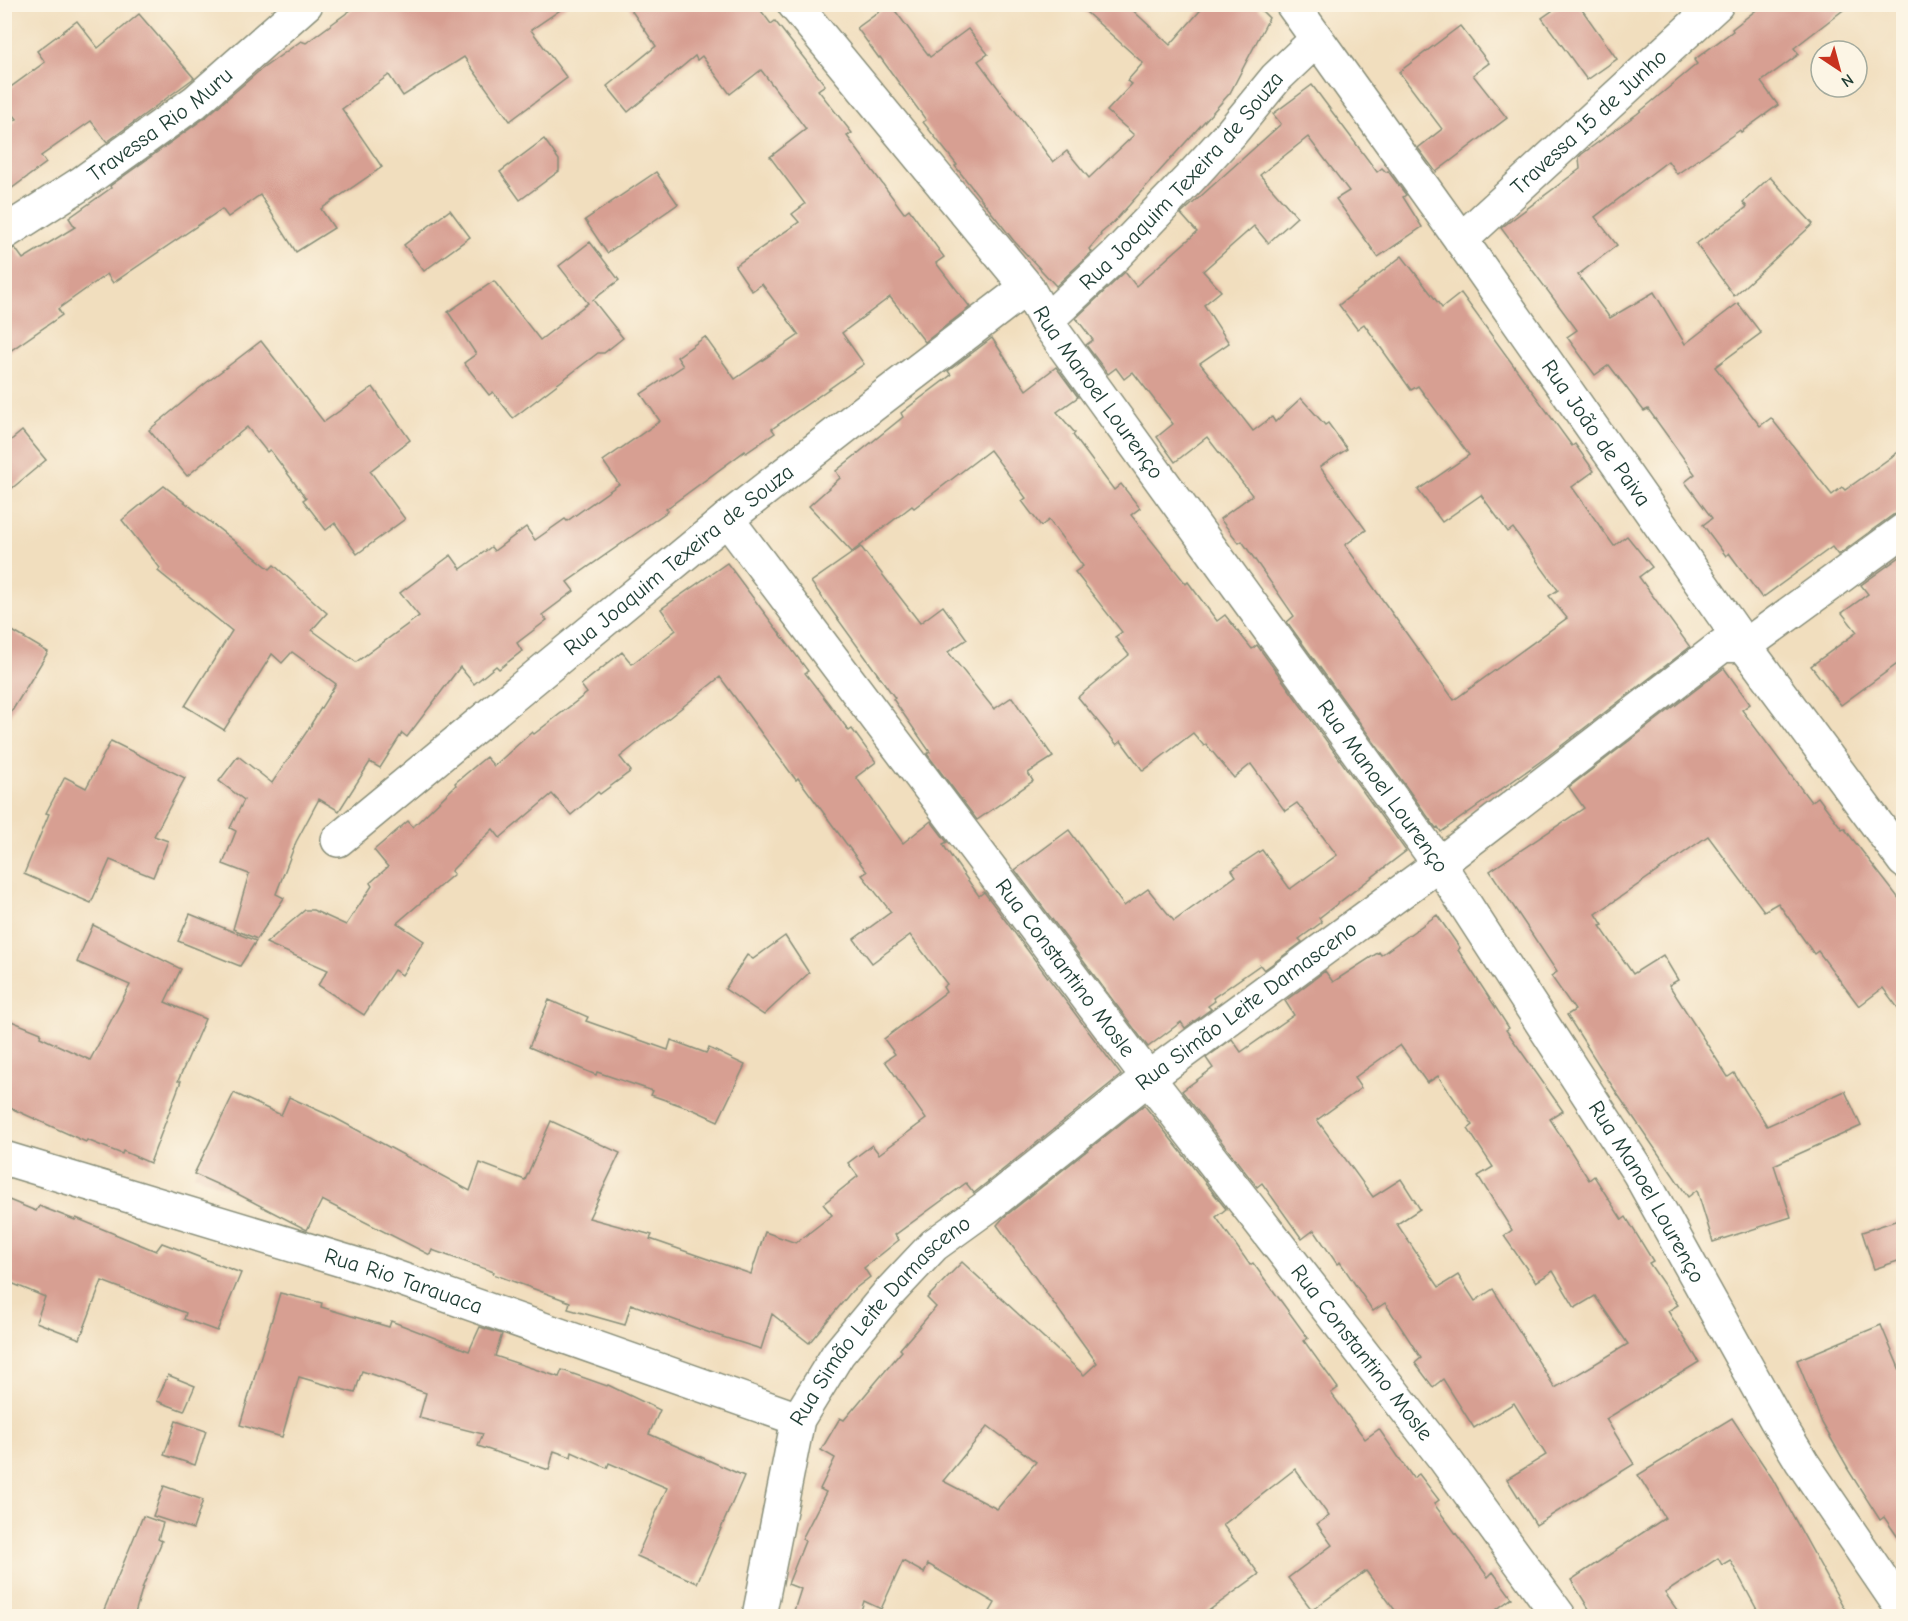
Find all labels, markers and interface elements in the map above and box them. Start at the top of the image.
north arrow [1809,39,1869,99]
street label: Travessa 15 de Junho [1506,44,1672,200]
street label: Travessa Rio Muru [83,62,238,188]
street label: Rua Joaquim Texeira de Souza [1074,66,1289,296]
text: N [1838,70,1857,91]
street label: Rua Manoel Lourenço [1027,301,1169,484]
street label: Rua João de Paiva [1536,355,1656,512]
street label: Rua Joaquim Texeira de Souza [559,459,799,661]
street label: Rua Manoel Lourenço [1312,695,1454,878]
street label: Rua Constantino Mosle [990,874,1141,1062]
street label: Rua Simão Leite Damasceno [1130,916,1362,1096]
street label: Rua Manoel Lourenço [1583,1096,1710,1287]
street label: Rua Simão Leite Damasceno [784,1210,976,1430]
street label: Rua Rio Tarauaca [321,1243,486,1320]
street label: Rua Constantino Mosle [1285,1259,1439,1446]

